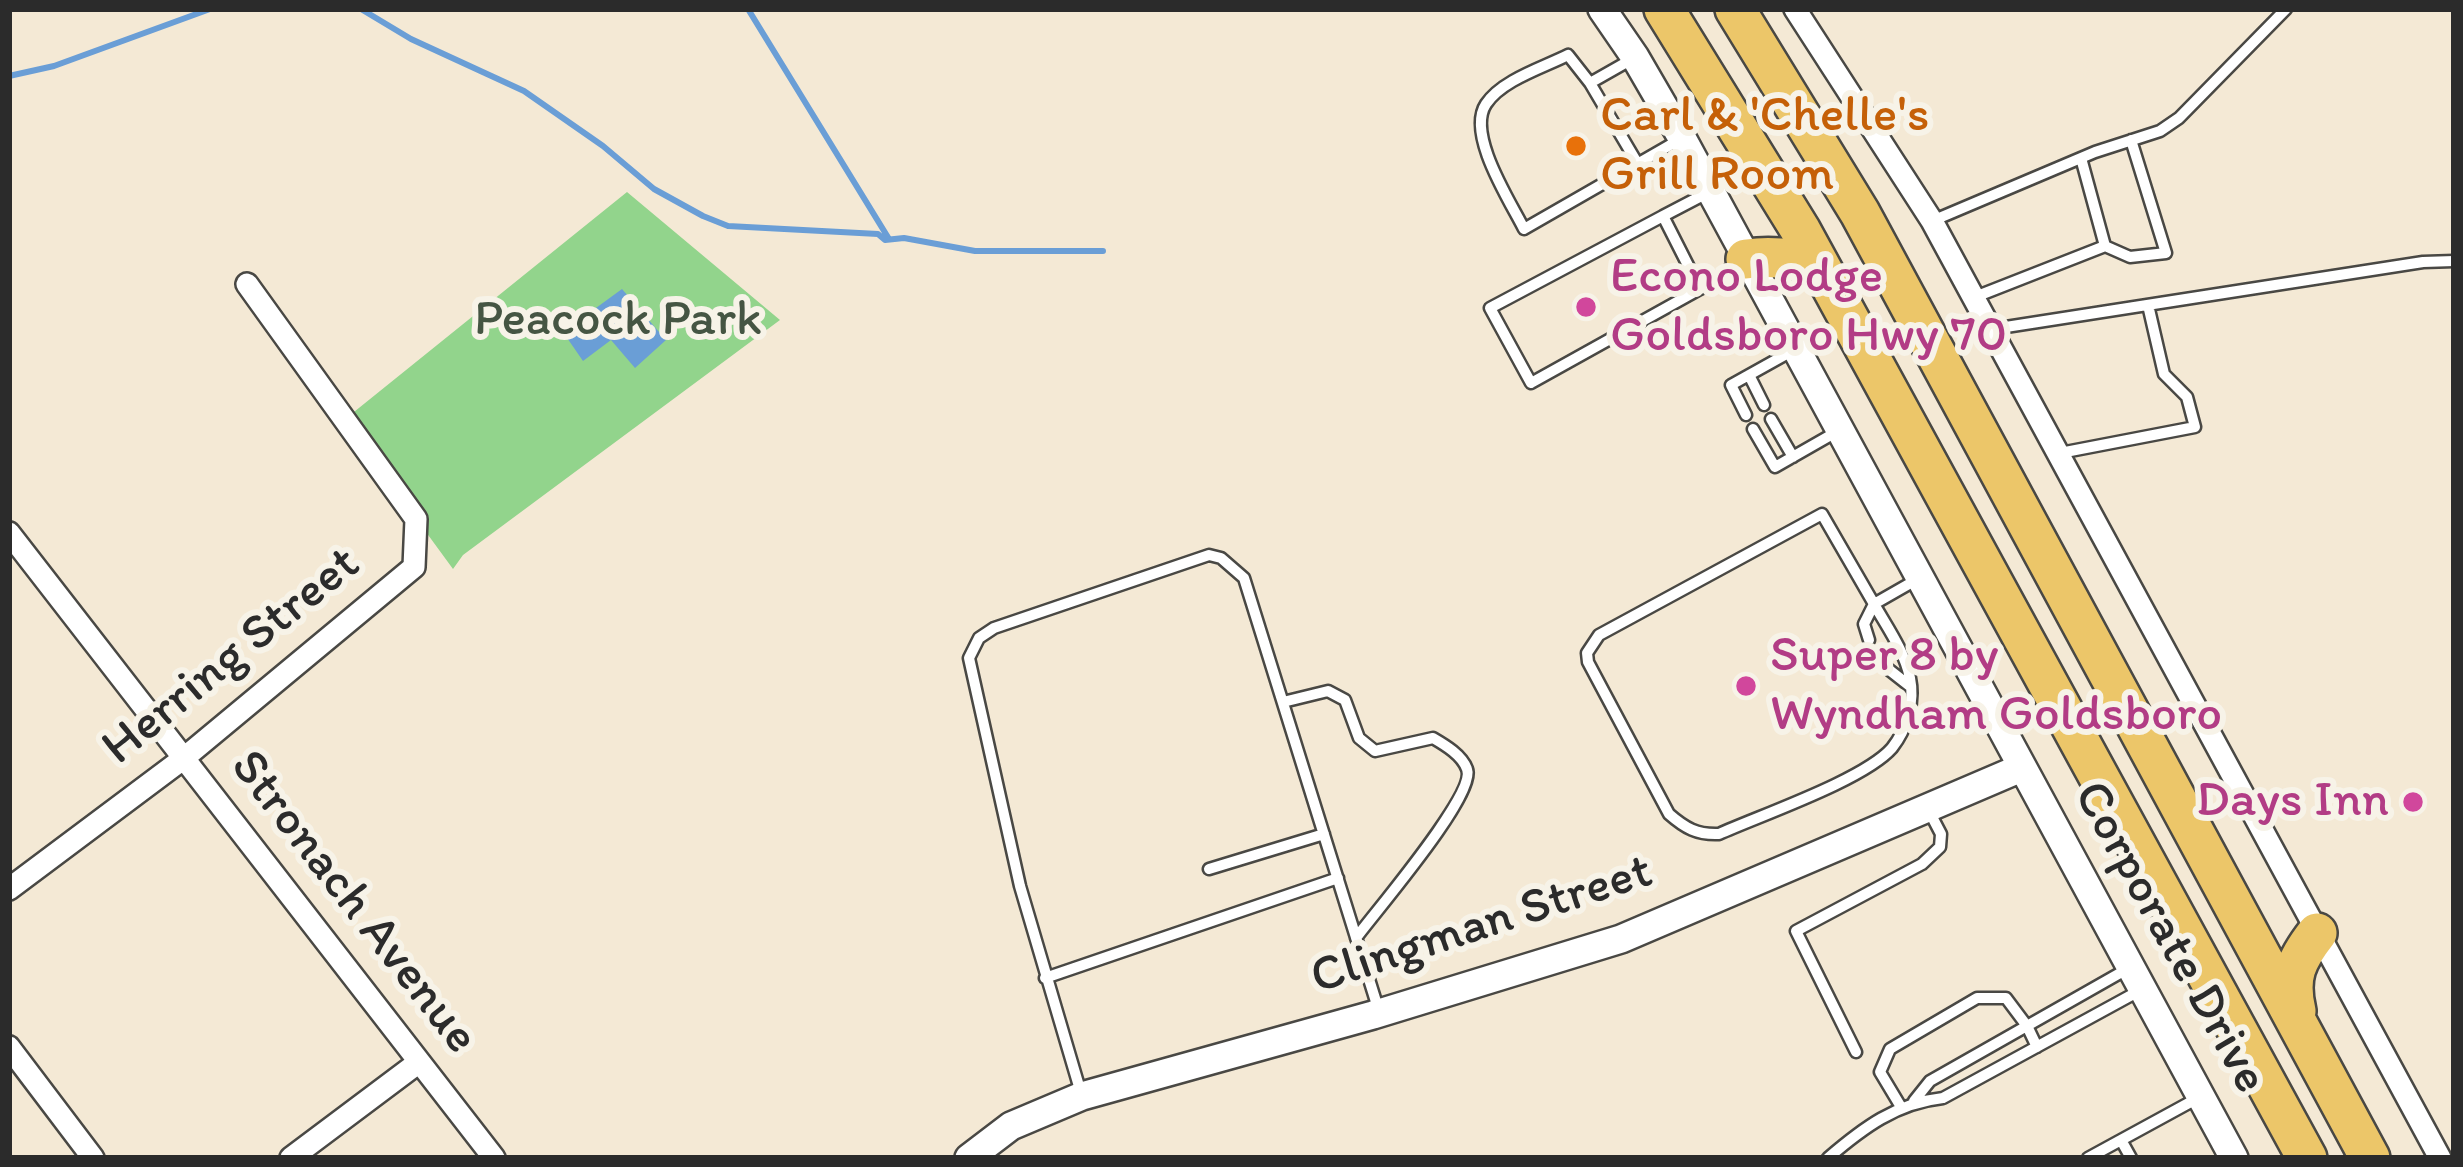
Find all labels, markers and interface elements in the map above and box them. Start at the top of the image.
place label: Carl & 'Chelle's Grill Room [1600,86,1929,206]
marker: Carl & 'Chelle's Grill Room [1563,133,1589,159]
place label: Econo Lodge Goldsboro Hwy 70 [1610,247,2007,367]
park label: Peacock Park [474,290,762,352]
marker: Econo Lodge Goldsboro Hwy 70 [1573,294,1599,320]
street label: Herring Street [91,535,373,779]
place label: Super 8 by Wyndham Goldsboro [1770,626,2222,746]
marker: Super 8 by Wyndham Goldsboro [1733,673,1759,699]
street label: Stronach Avenue [216,739,490,1067]
place label: Days Inn [2196,771,2389,833]
street label: Corporate Drive [2058,772,2280,1104]
marker: Days Inn [2400,789,2426,815]
street label: Clingman Street [1304,842,1660,1010]

